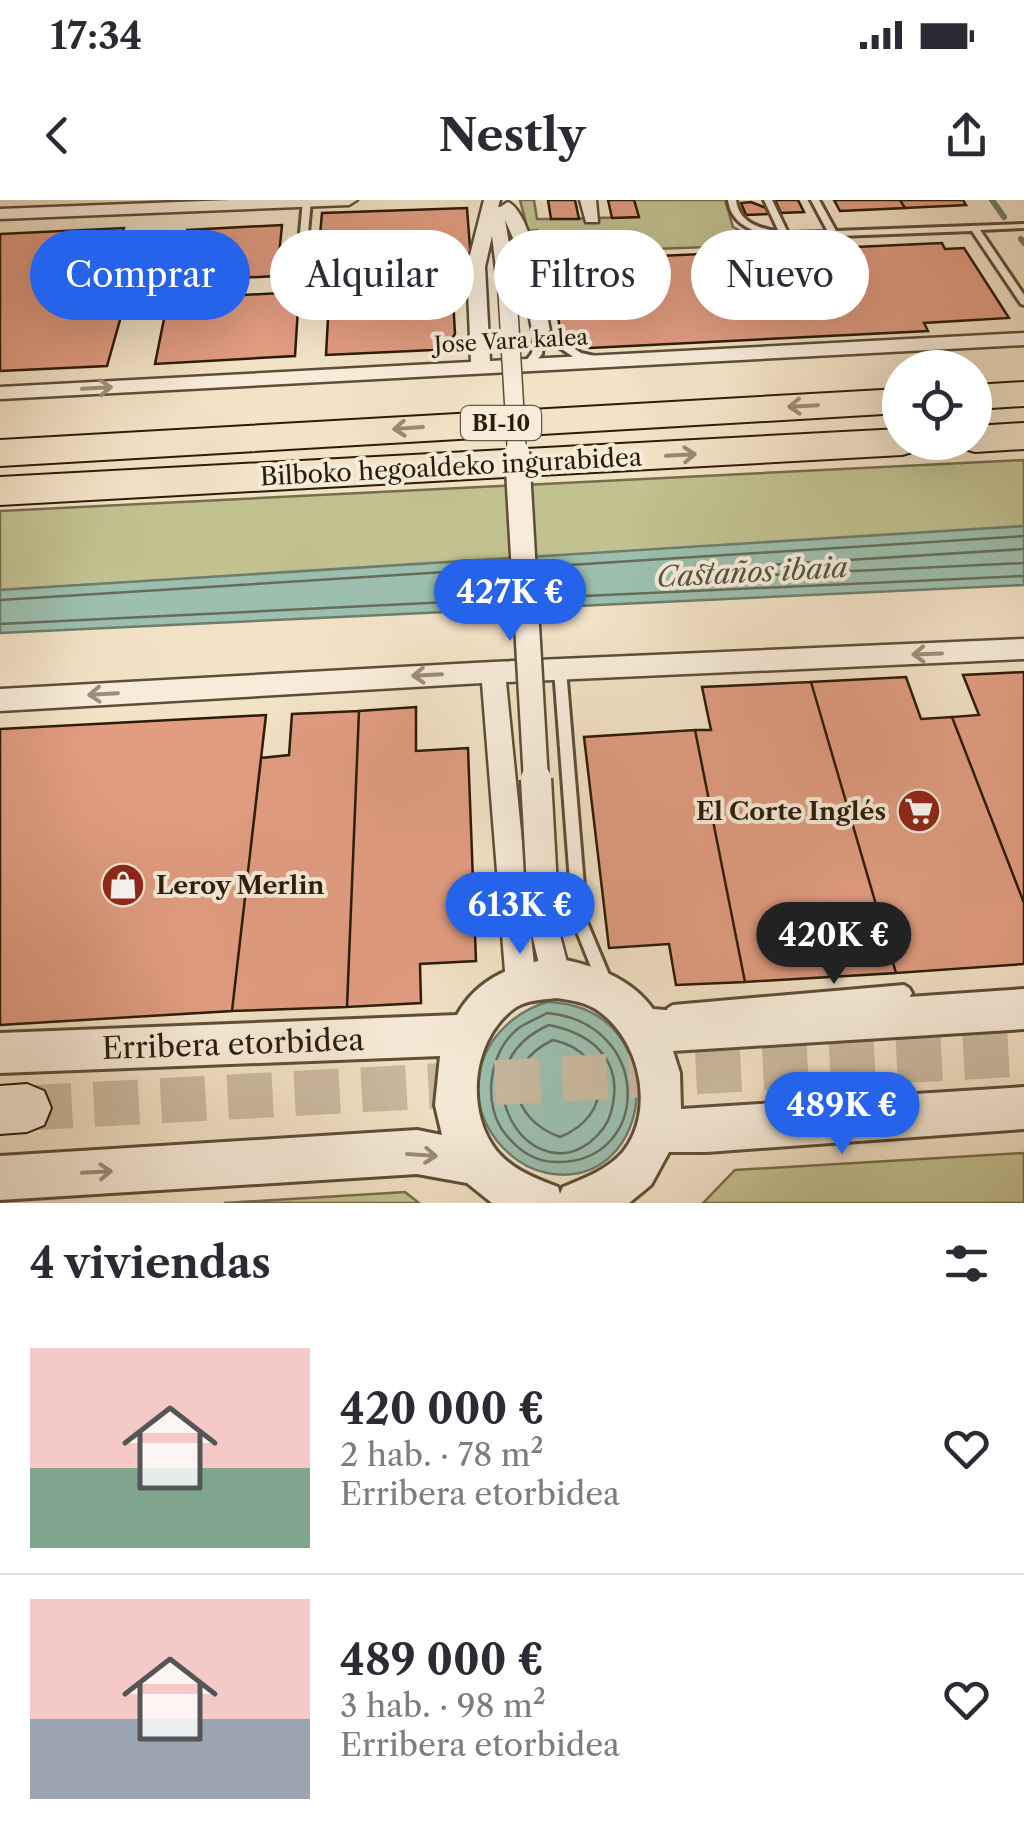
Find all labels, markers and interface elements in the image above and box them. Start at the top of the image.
text: 17:34 [50,12,142,59]
text: Nestly [439,107,585,163]
icon: back [30,108,85,163]
icon: share [939,108,994,163]
chip: Comprar [30,230,250,320]
chip: Alquilar [270,230,474,320]
chip: Filtros [494,230,671,320]
chip: Nuevo [691,230,869,320]
street label: Jose Vara kalea [430,323,589,359]
map controls [882,350,992,460]
button: locate [882,350,992,460]
one-way arrow [81,378,113,397]
one-way arrow [787,397,819,416]
road number: BI-10 [461,406,541,440]
one-way arrow [393,419,425,438]
street label: Bilboko hegoaldeko ingurabidea [259,441,643,492]
one-way arrow [664,445,696,464]
water label: Castaños ibaia [655,550,849,594]
pin: 427K € [429,559,591,644]
text: 427K € [456,572,564,611]
one-way arrow [911,644,943,663]
one-way arrow [412,666,444,685]
one-way arrow [87,685,119,704]
supermarket icon: El Corte Inglés [896,788,942,834]
place label: El Corte Inglés [696,796,886,827]
shop icon: Leroy Merlin [100,862,146,908]
place label: Leroy Merlin [156,870,324,901]
pin: 613K € [439,872,601,957]
text: 613K € [468,885,572,924]
pin: 420K € [753,902,915,987]
text: 420K € [778,915,890,954]
street label: Erribera etorbidea [101,1021,365,1067]
pin: 489K € [761,1072,923,1157]
text: 489K € [787,1085,897,1124]
one-way arrow [405,1145,437,1164]
one-way arrow [81,1162,113,1181]
icon: filters [939,1236,994,1291]
text: 4 viviendas [30,1237,271,1289]
text: 420 000 € [340,1383,544,1435]
icon: home [110,1388,230,1508]
icon: heart [939,1421,994,1476]
text: 2 hab. · 78 m² [340,1435,544,1474]
text: Erribera etorbidea [340,1474,620,1513]
text: 489 000 € [340,1634,544,1686]
icon: home [110,1639,230,1759]
icon: heart [939,1672,994,1727]
text: 3 hab. · 98 m² [340,1686,546,1725]
text: Erribera etorbidea [340,1725,620,1764]

